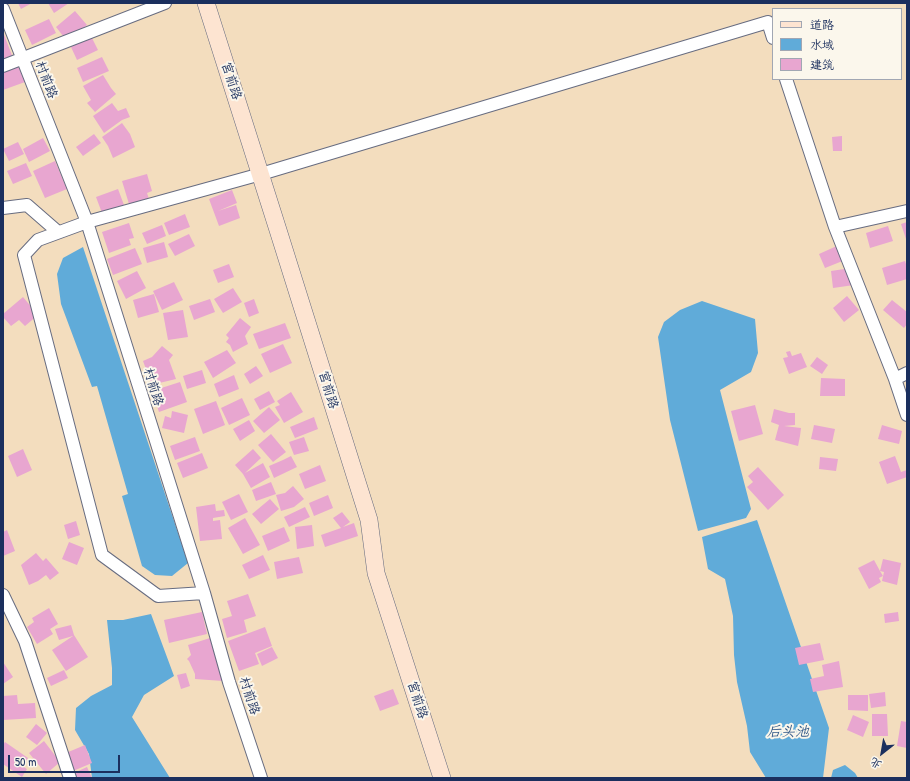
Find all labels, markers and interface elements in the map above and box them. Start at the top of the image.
legend [772,8,902,80]
text: 道路 [810,16,834,33]
text: 水域 [810,36,834,53]
text: 建筑 [810,56,834,73]
street label: 村前路 [32,59,60,101]
street label: 宫前路 [218,60,244,102]
street label: 村前路 [140,366,166,408]
street label: 宫前路 [315,369,341,411]
street label: 村前路 [236,675,262,717]
street label: 宫前路 [404,679,430,721]
water label: 后头池 [767,724,809,740]
north arrow [862,733,902,773]
scale bar [10,747,122,773]
text: 50 m [15,753,36,770]
text: 北 [867,754,884,772]

